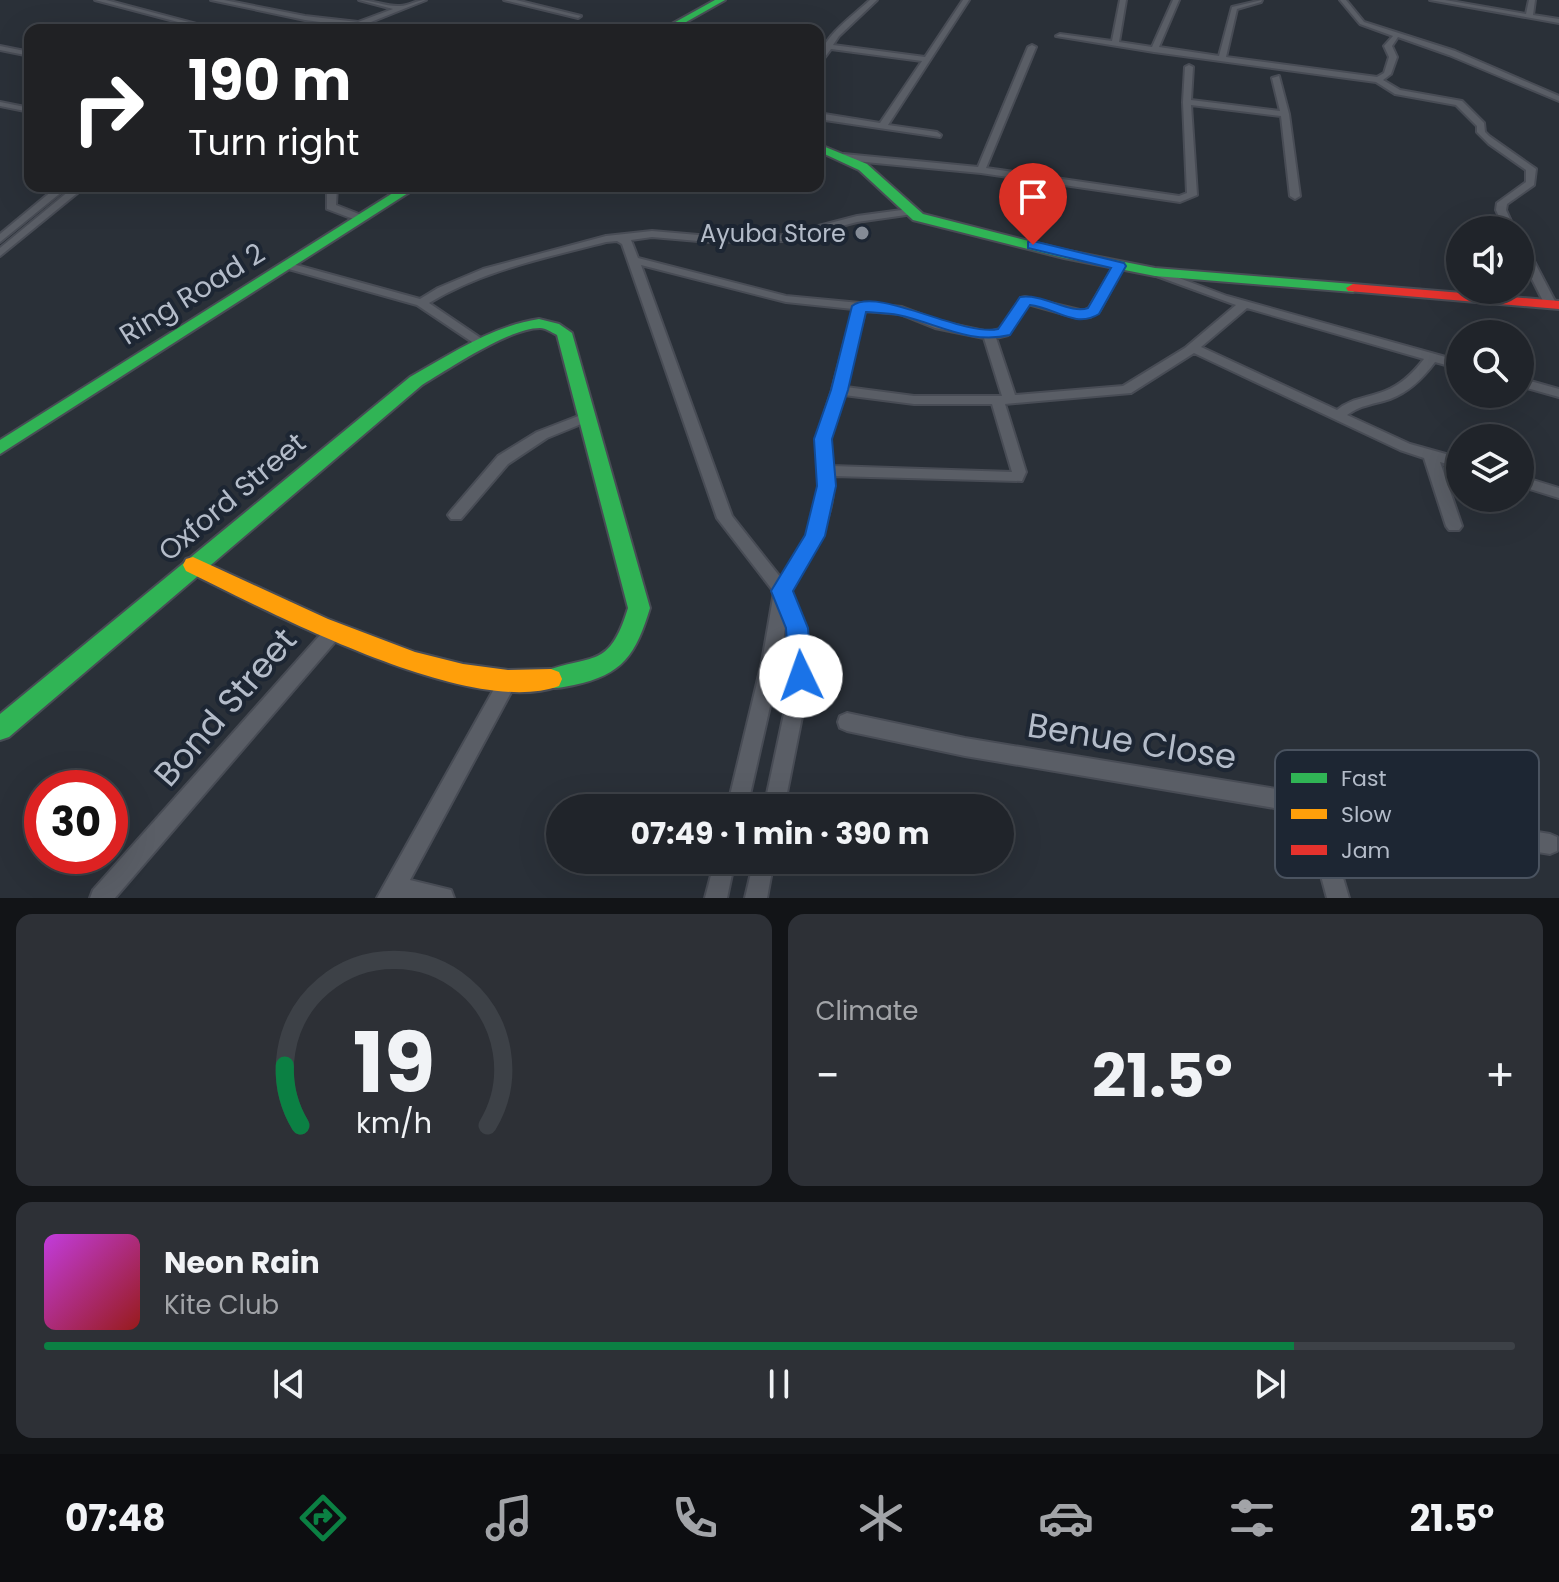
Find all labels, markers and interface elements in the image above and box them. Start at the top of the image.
text: 190 m [188,41,351,120]
icon: right [56,56,160,160]
text: Turn right [188,117,359,168]
pin [999,163,1067,245]
icon: arrive [1011,175,1055,219]
map controls [1446,216,1534,512]
button: sound [1446,216,1534,304]
place label: Ayuba Store [700,217,846,250]
marker: Ayuba Store [853,224,871,242]
street label: Ring Road 2 [112,234,272,354]
button: search [1446,320,1534,408]
street label: Oxford Street [150,424,314,570]
button: layers [1446,424,1534,512]
street label: Bond Street [143,617,307,797]
position arrow [759,634,843,718]
street label: Benue Close [1024,701,1240,781]
legend [1275,750,1539,878]
text: Fast [1341,763,1386,794]
speed limit sign: 30 [24,770,128,874]
text: Slow [1341,799,1391,830]
text: 07:49 · 1 min · 390 m [630,812,930,855]
text: Jam [1341,835,1390,866]
text: Climate [816,993,918,1029]
text: 19 [353,1005,435,1121]
text: 21.5° [1092,1034,1233,1118]
text: − [816,1045,840,1106]
text: + [1485,1045,1515,1106]
text: km/h [356,1103,432,1143]
text: Neon Rain [164,1241,320,1284]
text: Kite Club [164,1287,279,1323]
icon: previous [267,1362,311,1406]
icon: pause [757,1362,801,1406]
icon: next [1248,1362,1292,1406]
icon: directions [295,1490,351,1546]
icon: music [481,1490,537,1546]
icon: phone [667,1490,723,1546]
icon: climate [853,1490,909,1546]
icon: car [1038,1490,1094,1546]
icon: filters [1224,1490,1280,1546]
text: 07:48 [65,1493,166,1544]
text: 21.5° [1410,1493,1494,1544]

